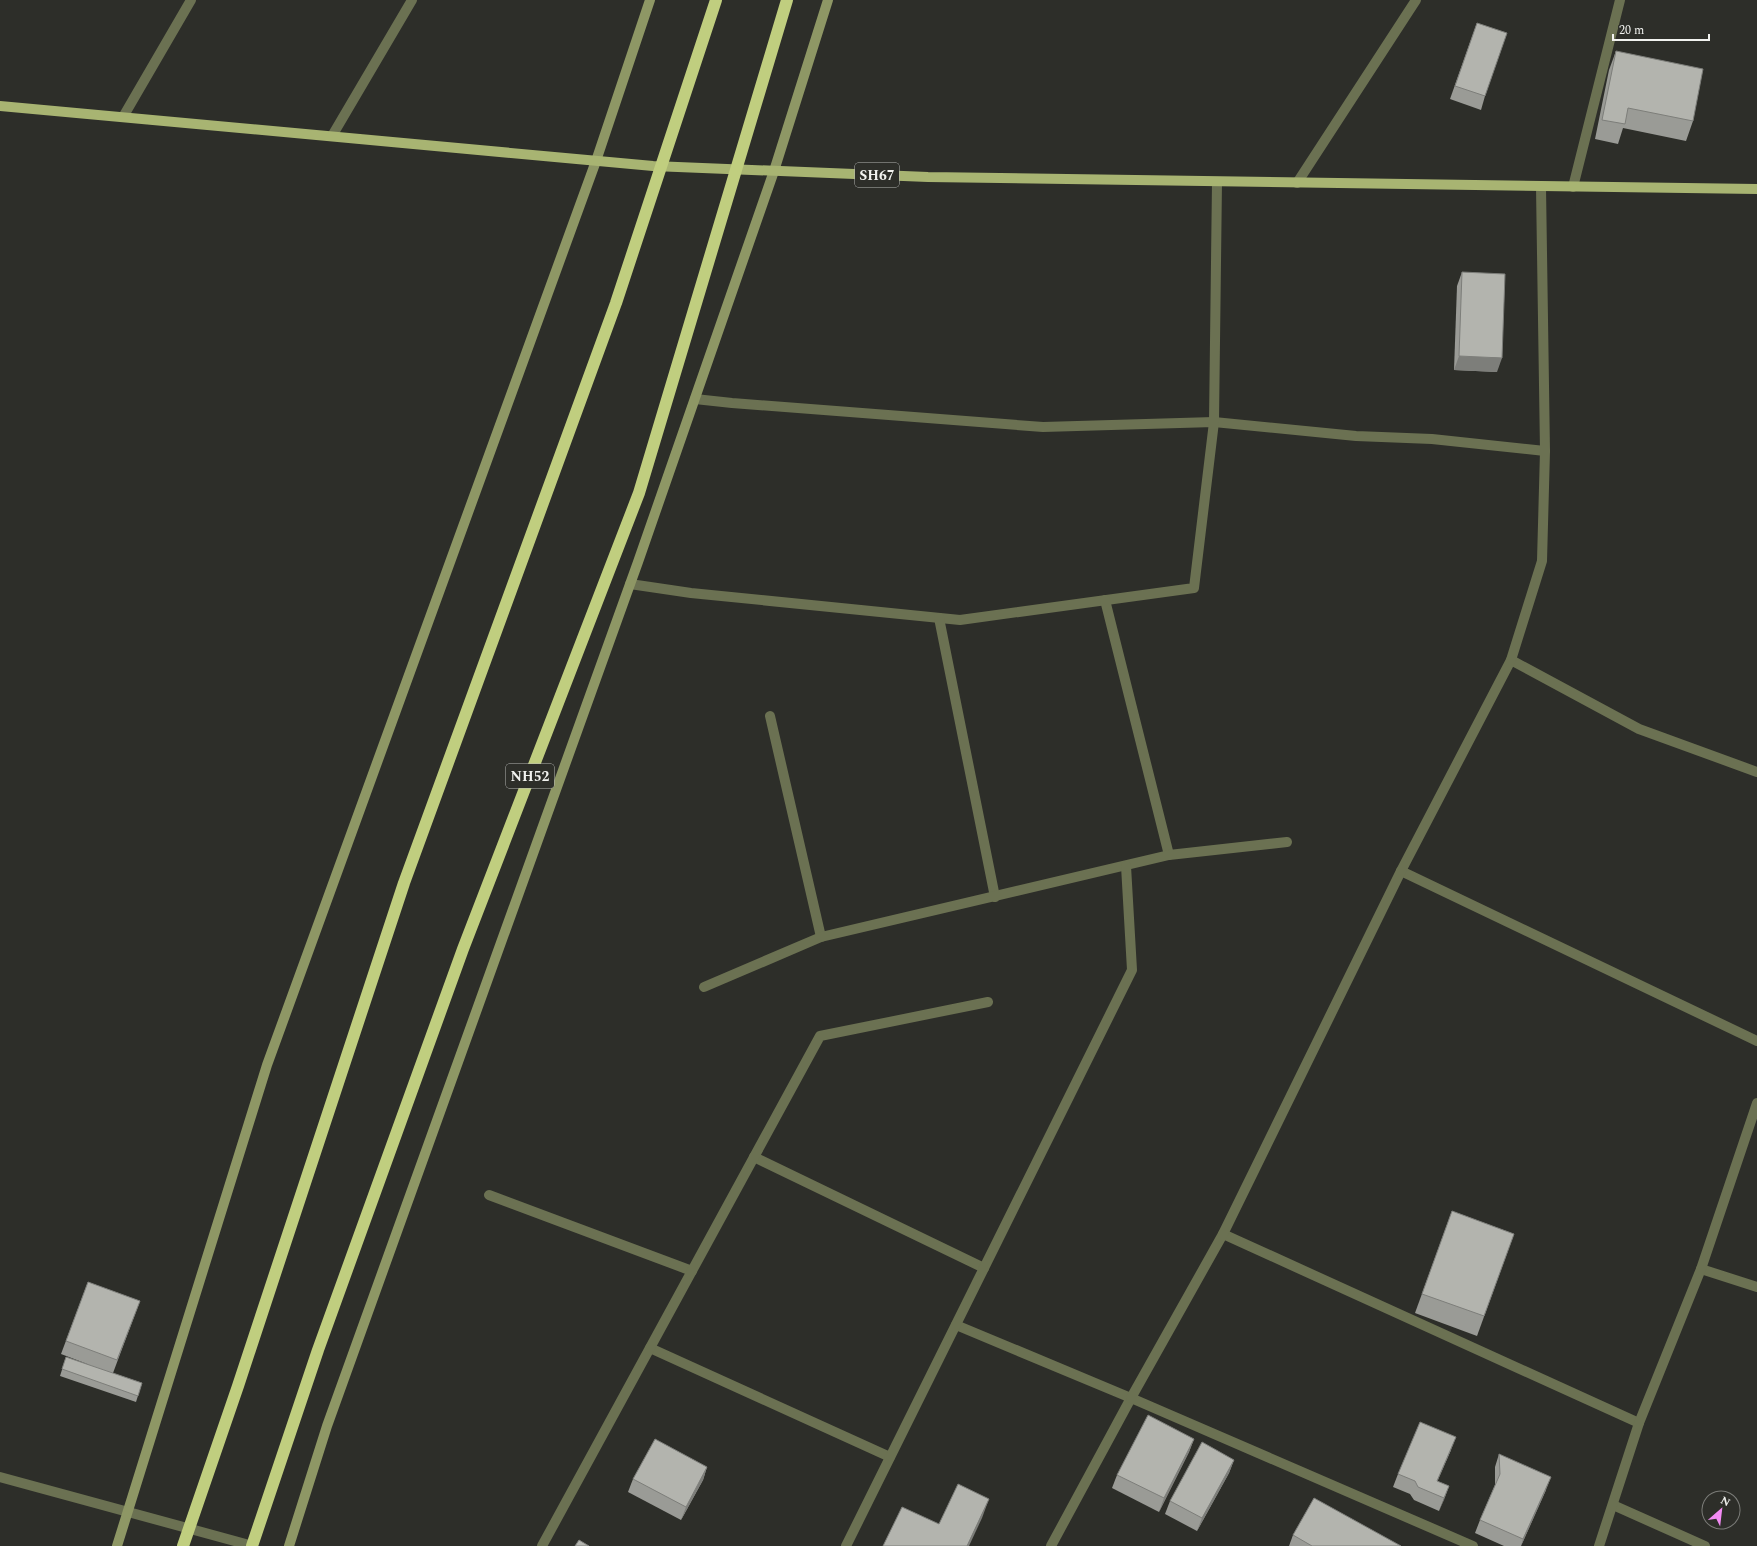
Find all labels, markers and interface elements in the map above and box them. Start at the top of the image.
scale bar [1613,16,1709,42]
text: 20 m [1619,21,1644,40]
road number: SH67 [855,163,899,187]
road number: NH52 [506,764,554,788]
north arrow [1701,1490,1741,1530]
text: N [1718,1492,1733,1511]

